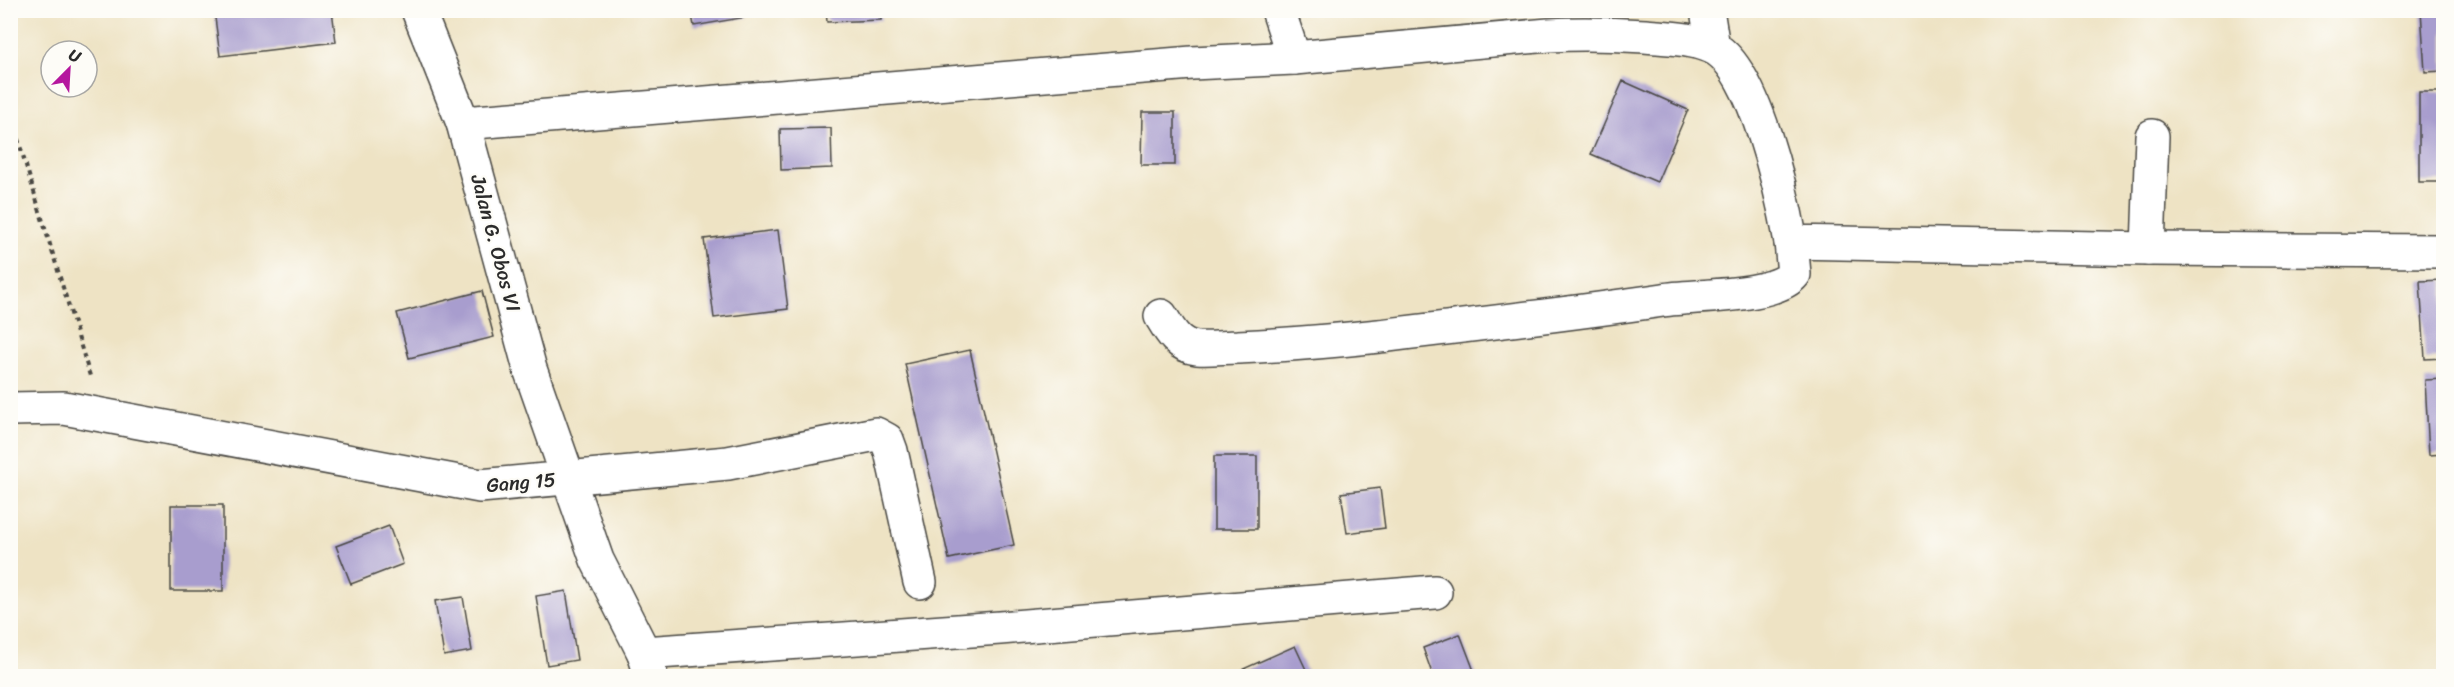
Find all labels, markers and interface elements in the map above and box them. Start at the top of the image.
north arrow [39,39,99,99]
text: U [64,40,87,72]
street label: Jalan G. Obos VI [460,169,531,316]
street label: Gang 15 [485,462,557,503]

